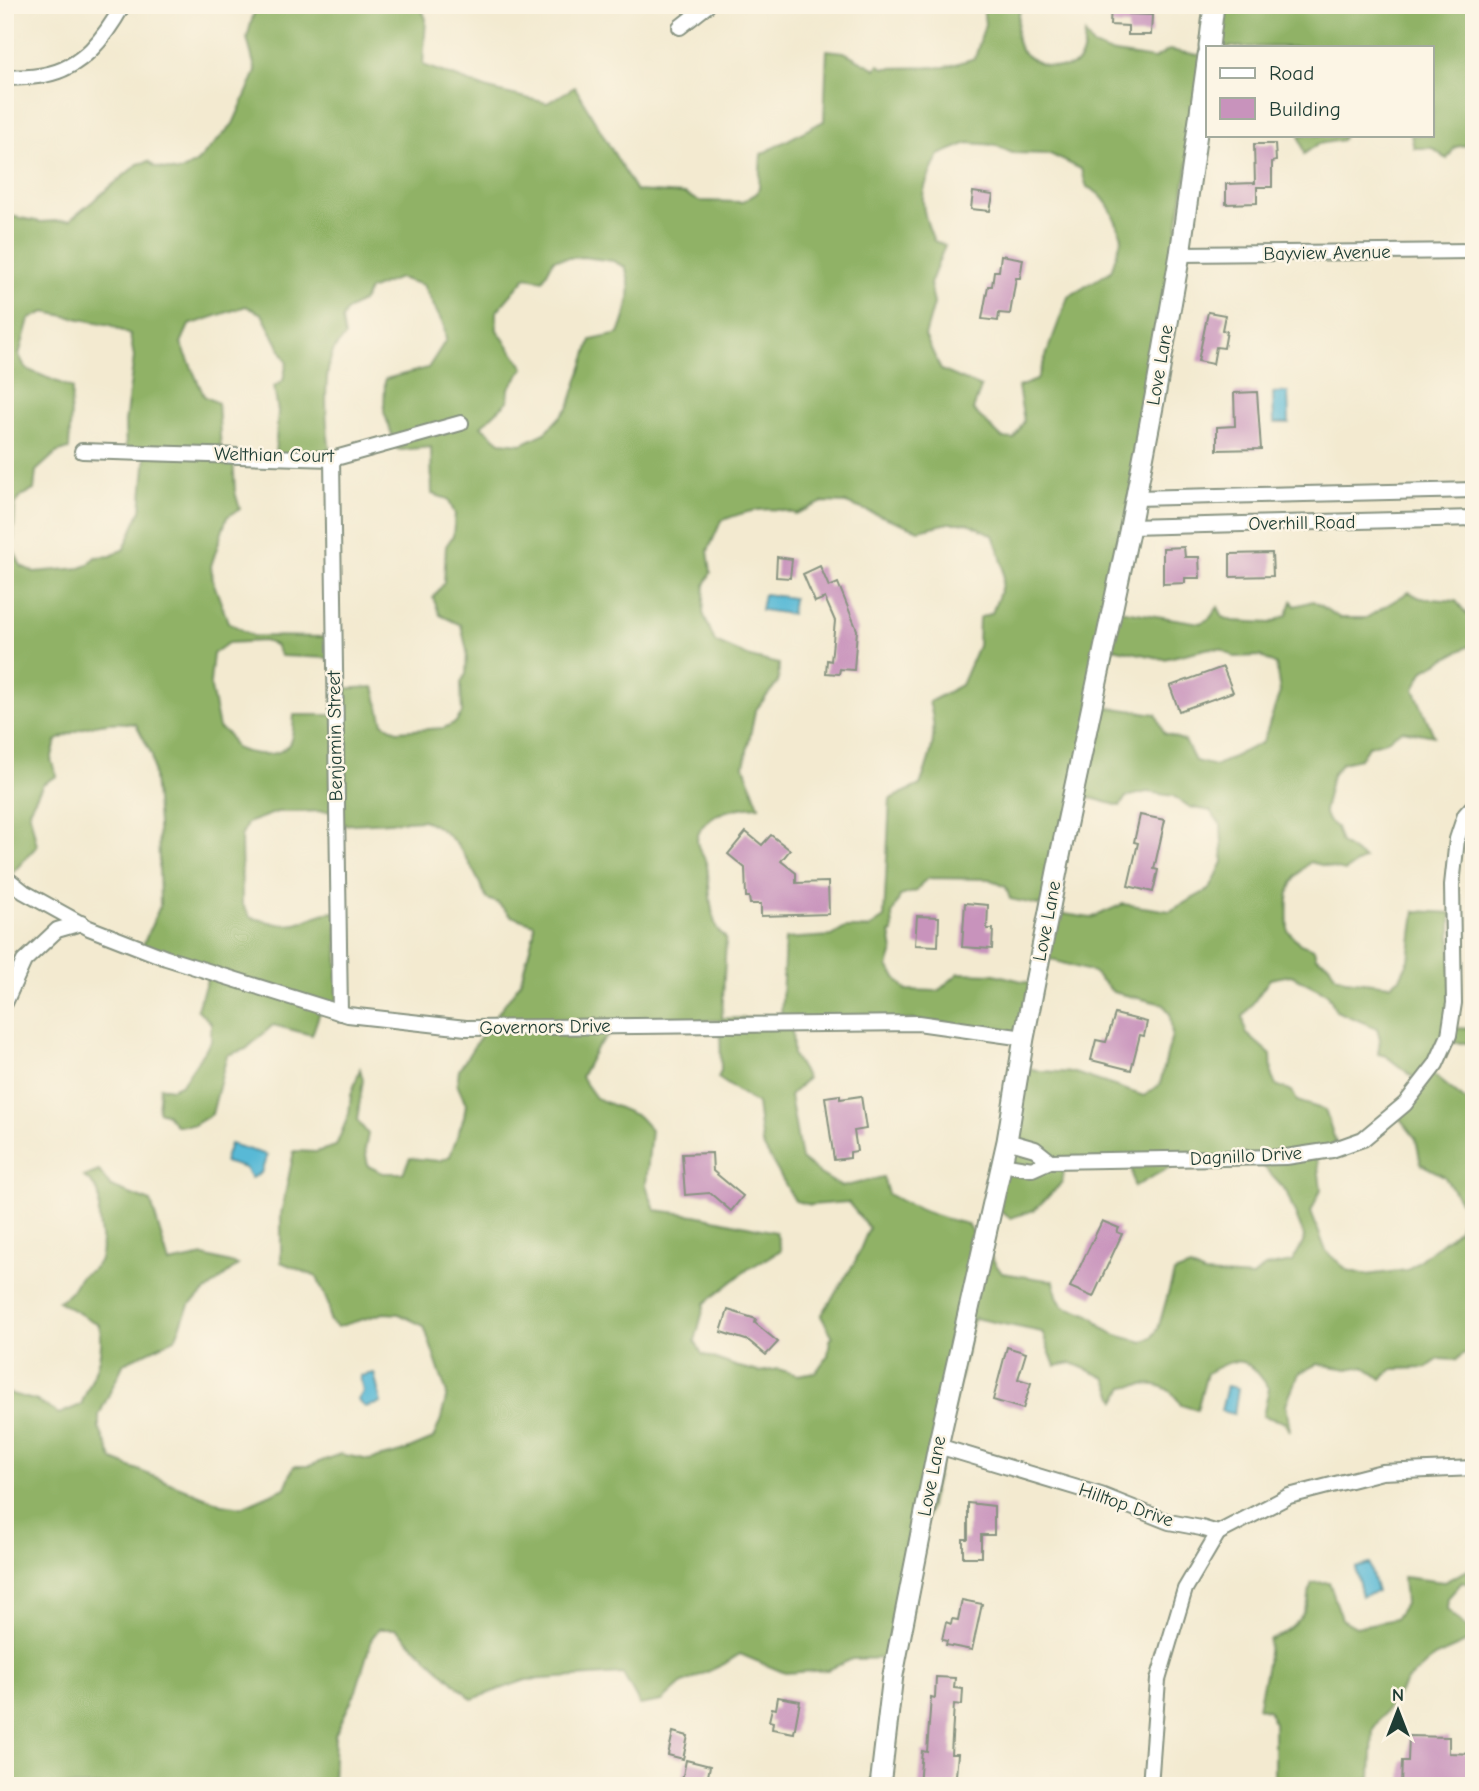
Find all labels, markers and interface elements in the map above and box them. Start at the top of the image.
legend [1206,46,1434,136]
text: Road [1269,61,1314,85]
text: Building [1269,97,1341,121]
street label: Bayview Avenue [1263,241,1391,265]
street label: Love Lane [1142,323,1178,407]
street label: Welthian Court [214,443,335,467]
street label: Overhill Road [1248,511,1356,535]
street label: Benjamin Street [323,670,347,801]
street label: Love Lane [1028,879,1066,963]
street label: Governors Drive [479,1015,611,1039]
street label: Dagnillo Drive [1189,1142,1303,1170]
street label: Love Lane [913,1434,951,1518]
street label: Hilltop Drive [1076,1479,1176,1531]
north arrow [1364,1676,1434,1746]
text: N [1392,1684,1404,1706]

